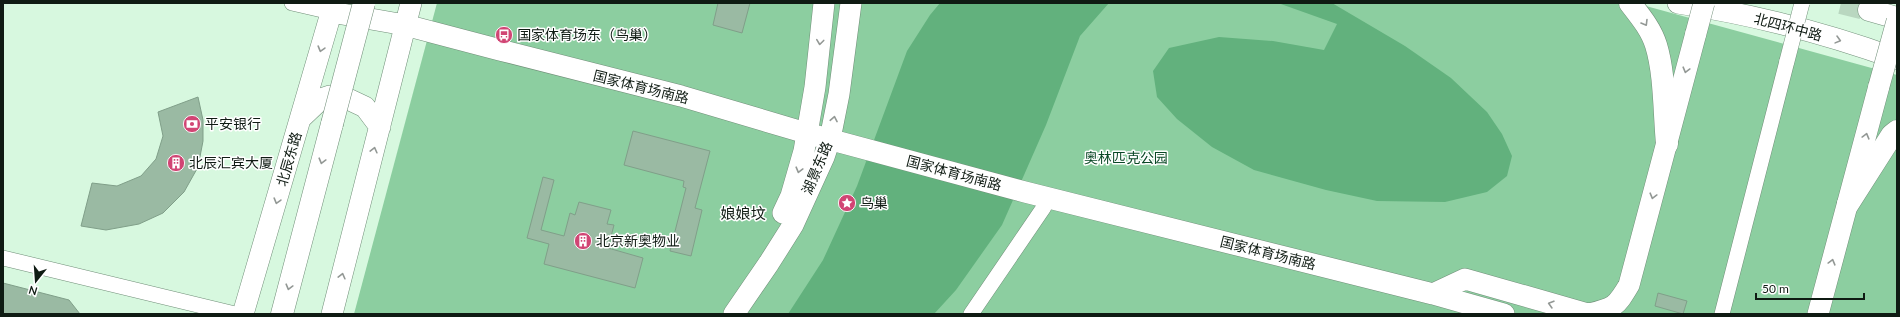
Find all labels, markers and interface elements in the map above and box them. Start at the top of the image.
street label: 北四环中路 [1752,9,1824,44]
one-way arrow [1640,19,1647,26]
bus stop icon: 国家体育场东（鸟巢） [494,25,514,45]
place label: 国家体育场东（鸟巢） [517,26,657,43]
one-way arrow [1834,35,1841,44]
one-way arrow [816,39,825,45]
one-way arrow [317,45,326,52]
street label: 国家体育场南路 [592,66,691,107]
one-way arrow [1682,67,1691,74]
bank icon: 平安银行 [182,114,202,134]
place label: 平安银行 [205,115,261,132]
one-way arrow [830,116,838,122]
street label: 北辰东路 [273,130,304,188]
one-way arrow [1861,133,1870,140]
street label: 湖景东路 [798,139,835,197]
one-way arrow [369,147,377,153]
park label: 奥林匹克公园 [1084,149,1168,166]
street label: 国家体育场南路 [905,152,1004,193]
building icon: 北辰汇宾大厦 [166,153,186,173]
place label: 北辰汇宾大厦 [189,154,273,171]
one-way arrow [318,158,327,165]
one-way arrow [795,166,803,173]
one-way arrow [1649,192,1658,199]
place icon: 鸟巢 [837,193,857,213]
place label: 鸟巢 [860,194,888,211]
one-way arrow [273,197,282,204]
district label: 娘娘坟 [720,204,766,222]
building icon: 北京新奥物业 [573,231,593,251]
place label: 北京新奥物业 [596,232,680,249]
street label: 国家体育场南路 [1219,232,1318,273]
one-way arrow [1827,258,1836,265]
north arrow [16,261,56,301]
one-way arrow [337,273,346,280]
scale bar [1756,275,1864,301]
text: 50 m [1762,281,1789,296]
one-way arrow [285,283,294,290]
text: N [27,284,39,298]
one-way arrow [1548,300,1554,308]

